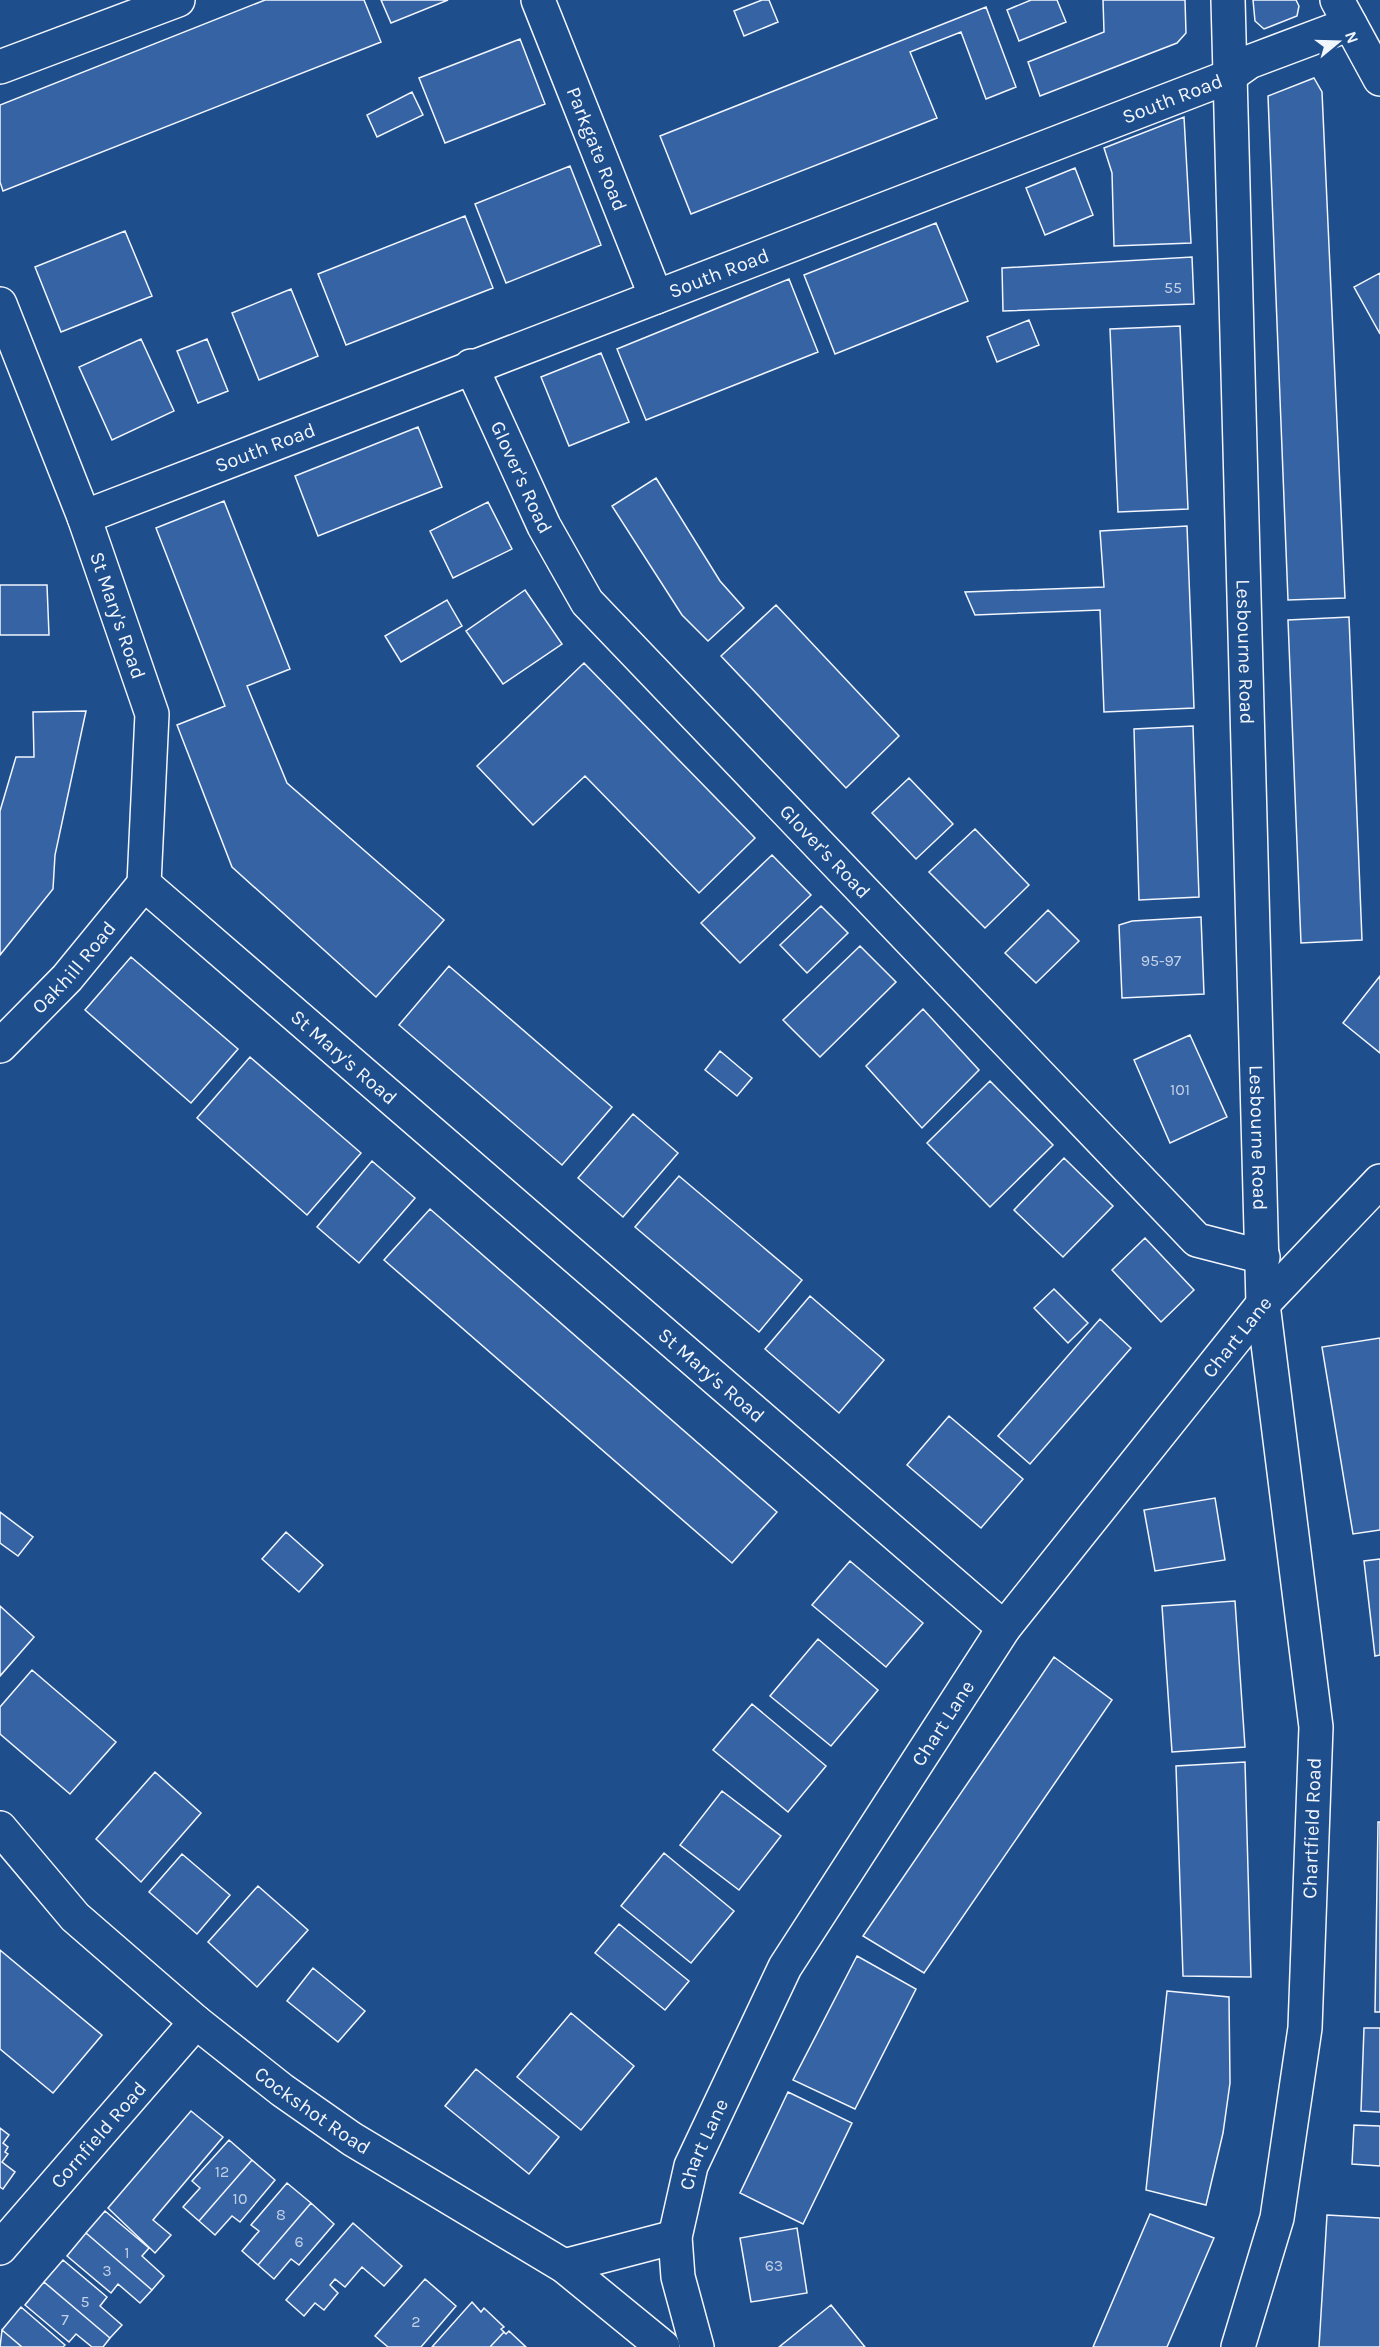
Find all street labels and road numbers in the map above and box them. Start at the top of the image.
street label: South Road [1119,69,1226,128]
street label: Parkgate Road [562,83,632,214]
street label: South Road [665,243,772,303]
street label: Glover's Road [486,417,557,537]
street label: South Road [212,418,318,477]
street label: St Mary's Road [85,549,151,682]
street label: Lesbourne Road [1232,579,1259,725]
street label: Glover's Road [775,800,875,903]
street label: Oakhill Road [27,916,120,1018]
street label: St Mary's Road [286,1005,402,1109]
street label: Lesbourne Road [1245,1065,1272,1211]
street label: Chart Lane [1197,1291,1276,1382]
street label: St Mary's Road [654,1323,769,1427]
street label: Chart Lane [906,1676,979,1770]
street label: Chartfield Road [1298,1757,1326,1899]
street label: Cockshot Road [250,2061,375,2159]
street label: Cornfield Road [46,2077,151,2193]
street label: Chart Lane [674,2095,733,2192]

